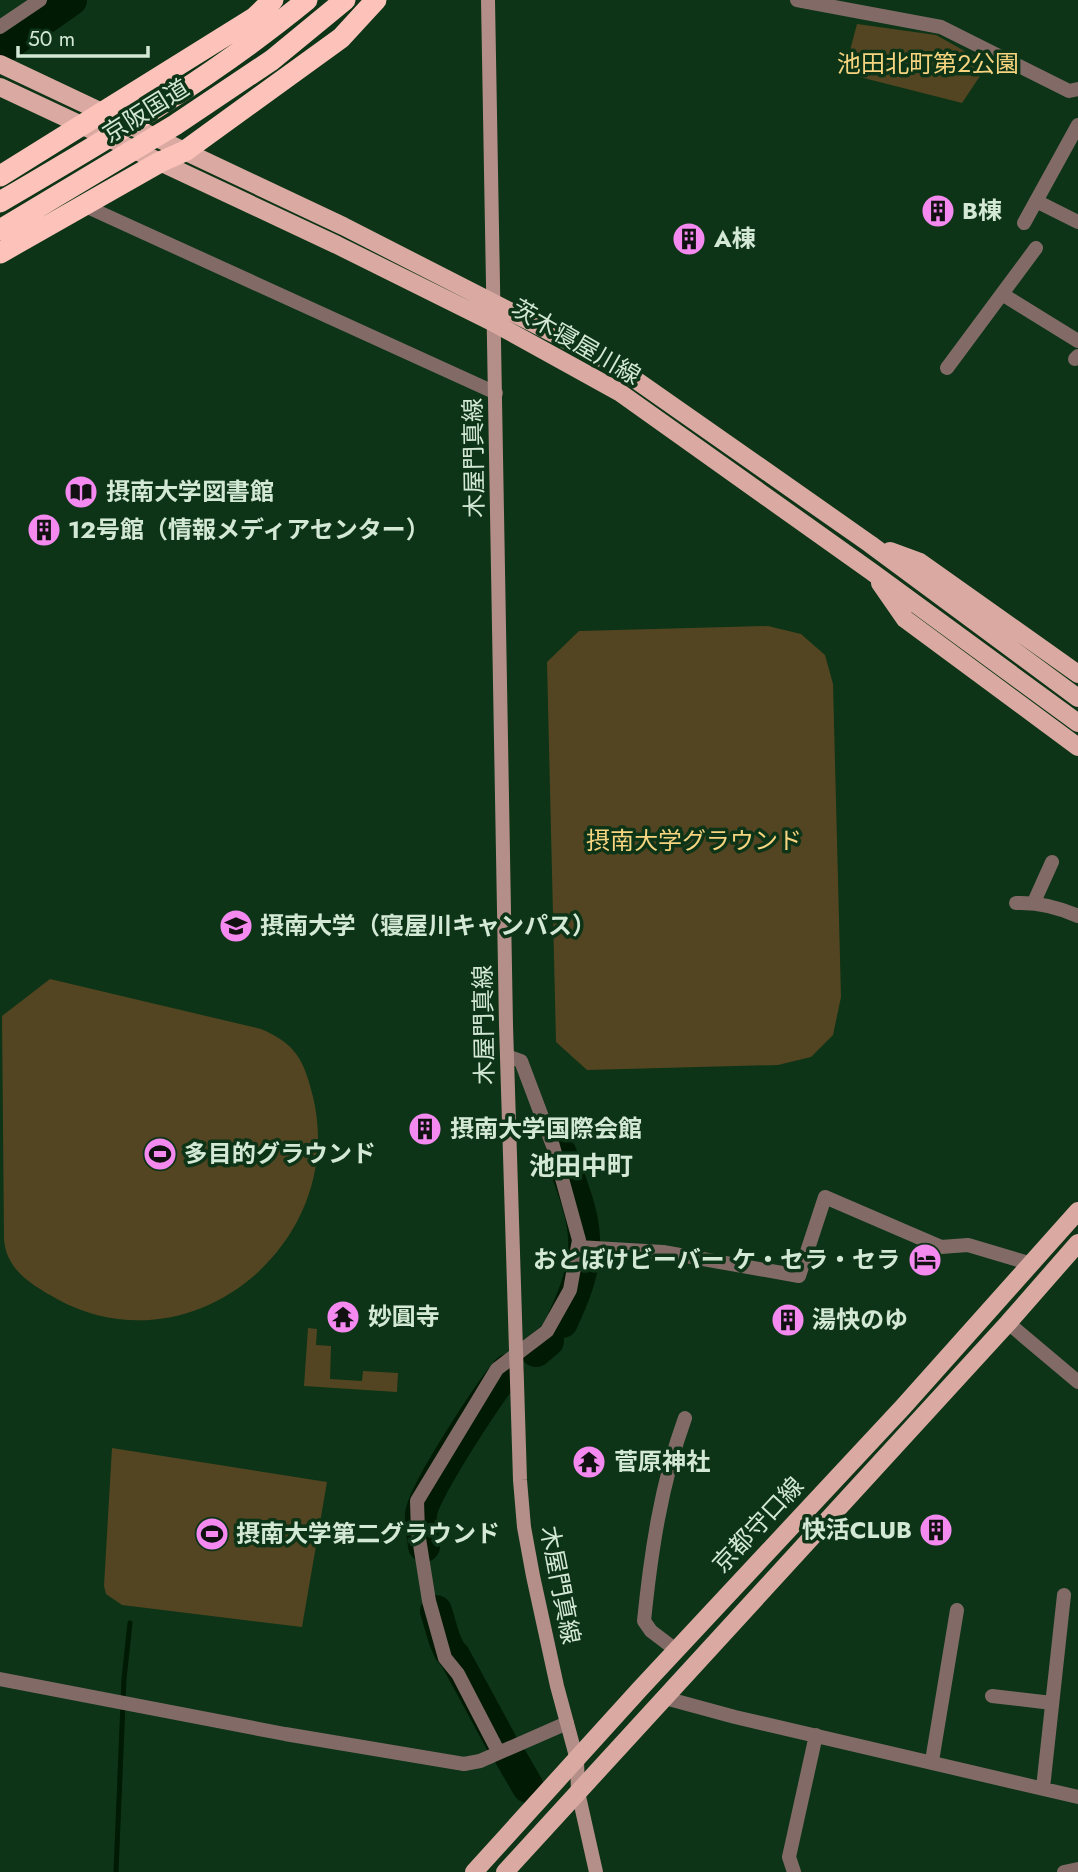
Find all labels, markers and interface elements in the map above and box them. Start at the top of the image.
scale bar [18,14,147,58]
text: 50 m [28,24,75,54]
park label: 池田北町第２公園 [837,46,1019,81]
street label: 京阪国道 [96,70,196,151]
building icon: B棟 [919,192,957,230]
place label: B棟 [962,193,1002,228]
building icon: A棟 [670,220,708,258]
place label: A棟 [713,221,756,256]
street label: 茨木寝屋川線 [505,290,647,393]
street label: 木屋門真線 [455,398,492,518]
library icon: 摂南大学図書館 [62,473,100,511]
place label: 摂南大学図書館 [106,474,274,509]
building icon: 12号館（情報メディアセンター） [25,511,63,549]
place label: 12号館（情報メディアセンター） [68,512,430,547]
park label: 摂南大学グラウンド [586,823,802,858]
school or university icon: 摂南大学（寝屋川キャンパス） [217,907,255,945]
place label: 摂南大学（寝屋川キャンパス） [260,908,596,943]
street label: 木屋門真線 [465,965,502,1085]
building icon: 摂南大学国際会館 [406,1110,444,1148]
place label: 摂南大学国際会館 [450,1111,642,1146]
sports icon: 多目的グラウンド [141,1135,179,1173]
place label: 多目的グラウンド [184,1136,376,1171]
district label: 池田中町 [529,1147,633,1185]
hotel icon: おとぼけビーバー ケ・セラ・セラ [906,1241,944,1279]
place label: おとぼけビーバー ケ・セラ・セラ [533,1242,900,1277]
temple icon: 妙圓寺 [324,1298,362,1336]
place label: 妙圓寺 [368,1299,440,1334]
building icon: 湯快のゆ [769,1301,807,1339]
place label: 湯快のゆ [812,1302,908,1337]
temple icon: 菅原神社 [570,1443,608,1481]
place label: 菅原神社 [614,1444,710,1479]
street label: 京都守口線 [704,1469,811,1580]
building icon: 快活CLUB [917,1511,955,1549]
place label: 快活CLUB [802,1512,912,1547]
sports icon: 摂南大学第二グラウンド [193,1515,231,1553]
place label: 摂南大学第二グラウンド [236,1516,500,1551]
street label: 木屋門真線 [532,1523,589,1647]

